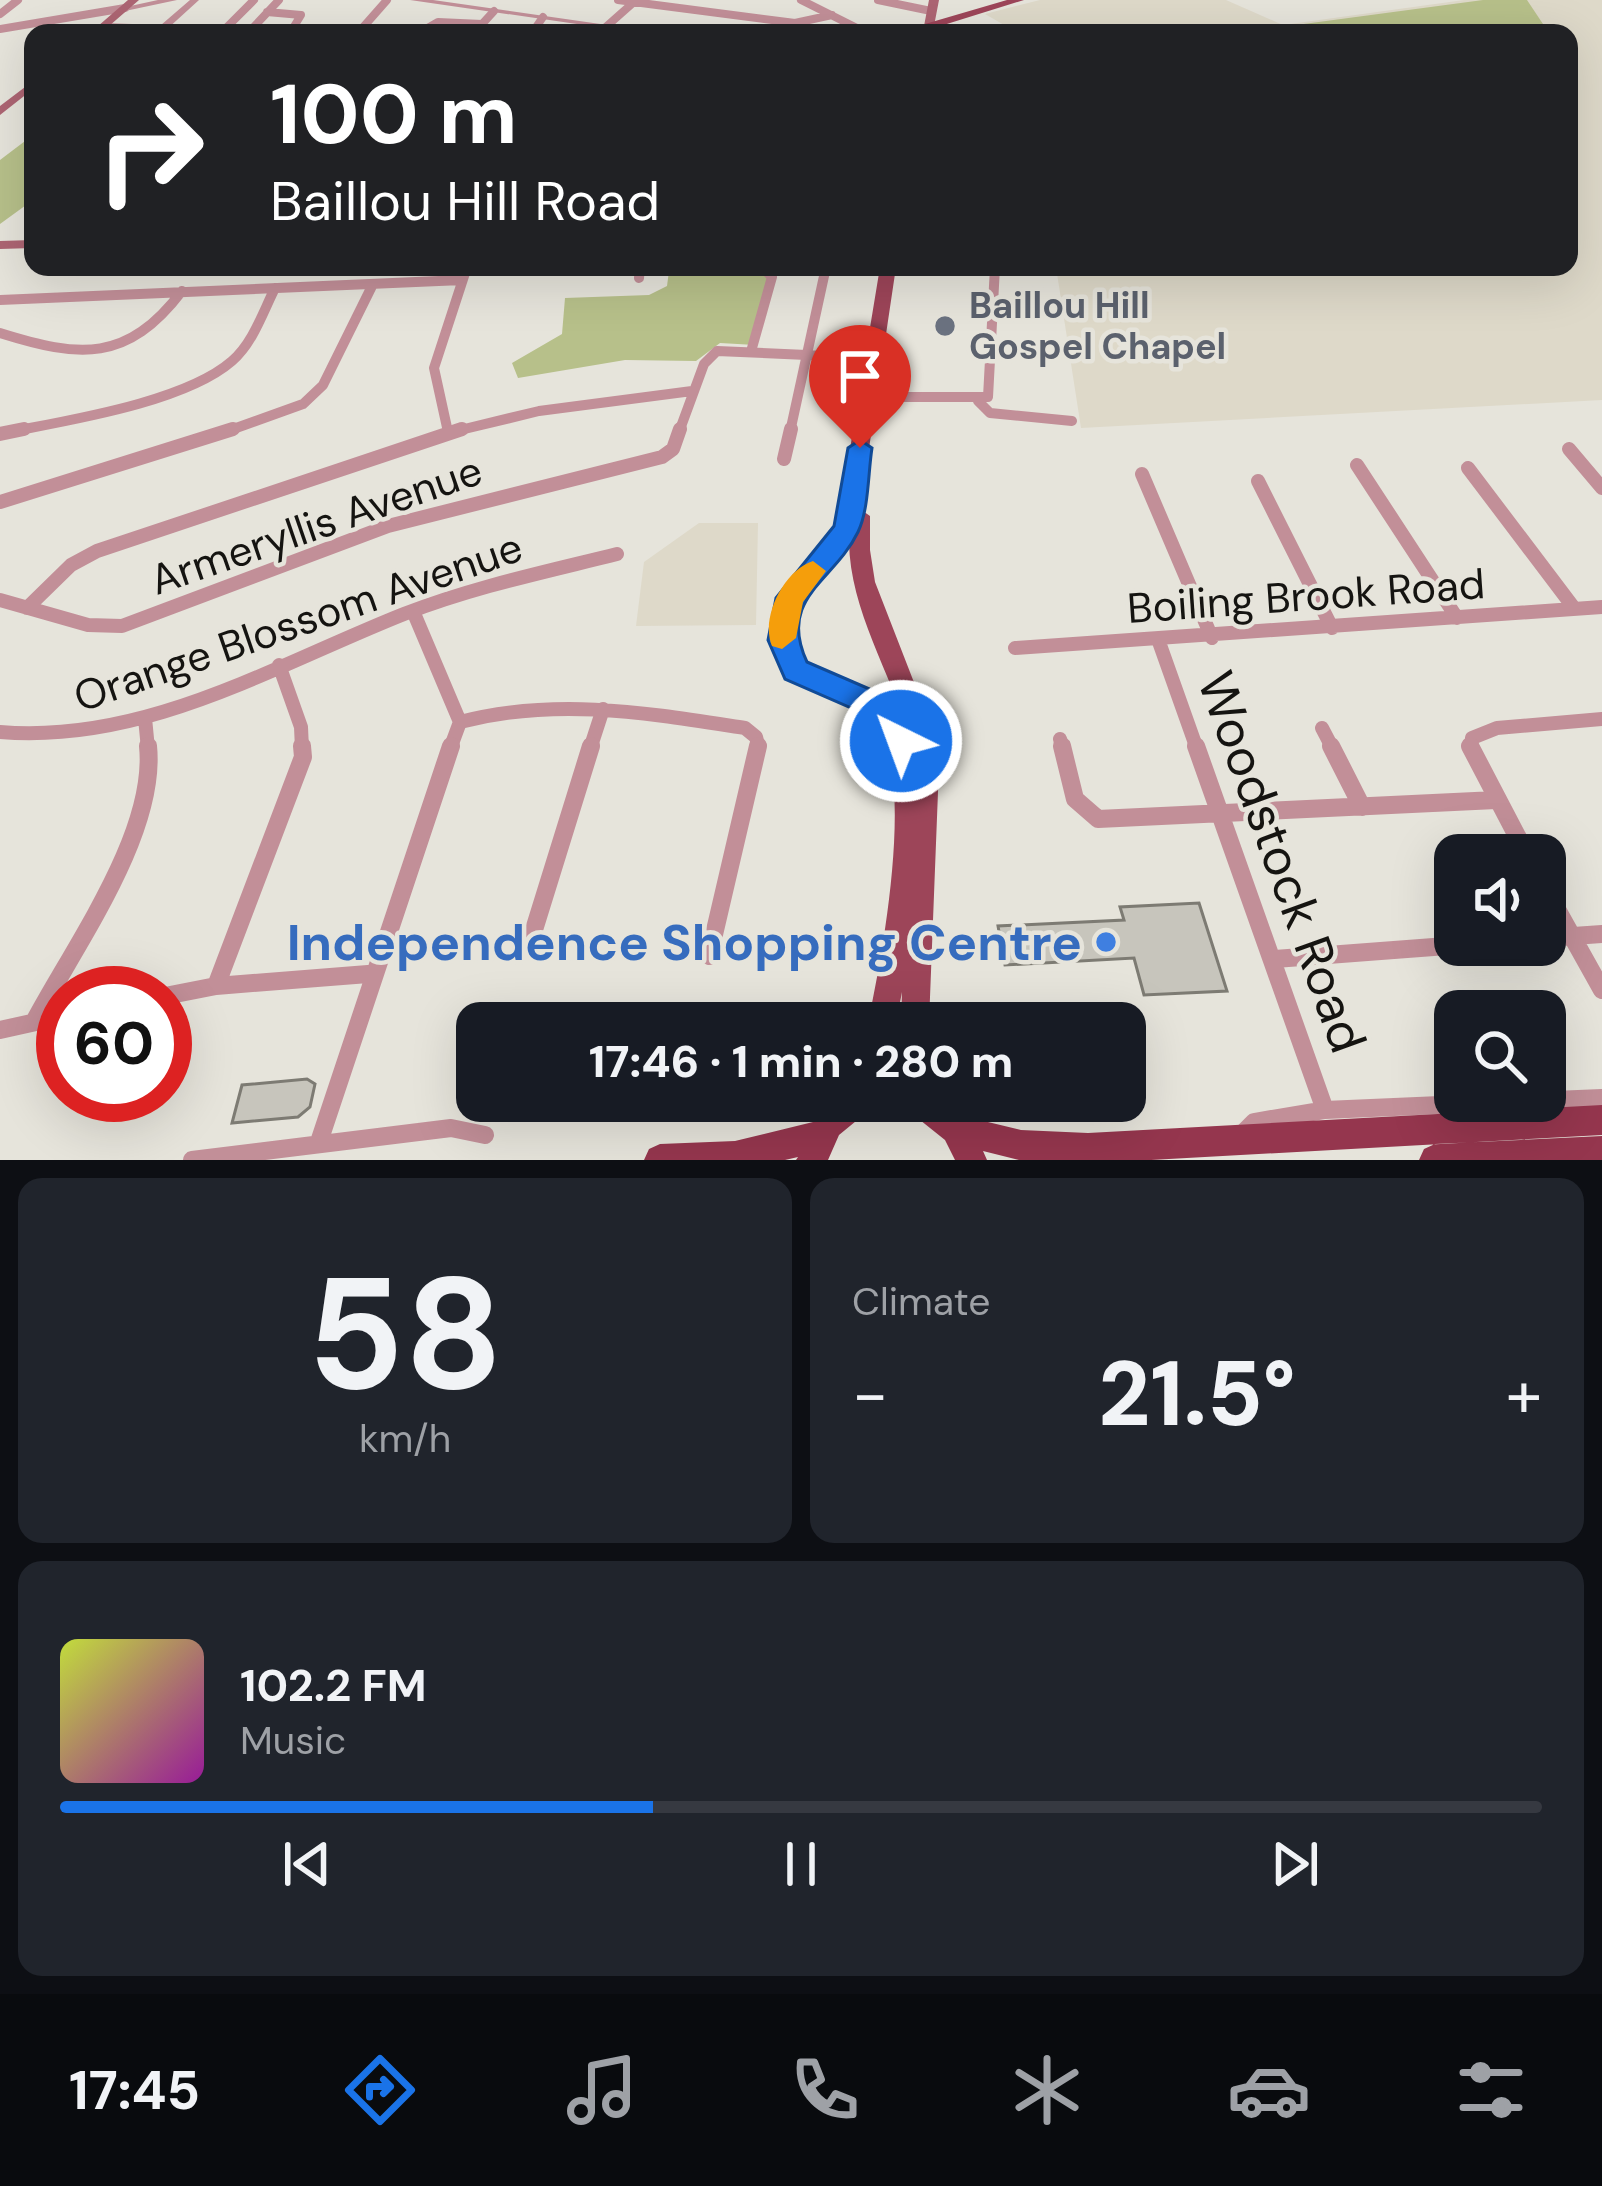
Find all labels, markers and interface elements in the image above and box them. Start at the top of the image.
text: 100 m [270,60,518,169]
icon: right [72,72,228,228]
text: Baillou Hill Road [270,166,660,237]
place label: Baillou Hill Gospel Chapel [969,282,1226,370]
marker: Baillou Hill Gospel Chapel [932,313,958,339]
pin [809,325,911,448]
icon: arrive [827,343,893,409]
street label: Armeryllis Avenue [143,442,489,608]
street label: Orange Blossom Avenue [67,519,529,725]
street label: Boiling Brook Road [1125,556,1487,636]
street label: Woodstock Road [1182,662,1382,1062]
position arrow [838,678,964,804]
map controls [1434,834,1566,1122]
button: sound [1434,834,1566,966]
place label: Independence Shopping Centre [287,909,1082,976]
marker: Independence Shopping Centre [1093,929,1119,955]
speed limit sign: 60 [36,966,192,1122]
button: search [1434,990,1566,1122]
text: 17:46 · 1 min · 280 m [589,1032,1013,1091]
text: 58 [307,1233,503,1436]
text: Climate [852,1276,990,1327]
text: 21.5° [1098,1336,1296,1453]
text: − [852,1352,888,1437]
text: + [1506,1352,1542,1437]
text: km/h [359,1413,451,1464]
text: 102.2 FM [240,1656,427,1715]
text: Music [240,1715,346,1766]
icon: previous [274,1831,340,1897]
icon: pause [768,1831,834,1897]
icon: next [1262,1831,1328,1897]
icon: directions [338,2048,422,2132]
icon: music [560,2048,644,2132]
icon: phone [783,2048,867,2132]
icon: climate [1005,2048,1089,2132]
icon: car [1227,2048,1311,2132]
icon: filters [1449,2048,1533,2132]
text: 17:45 [69,2055,200,2126]

